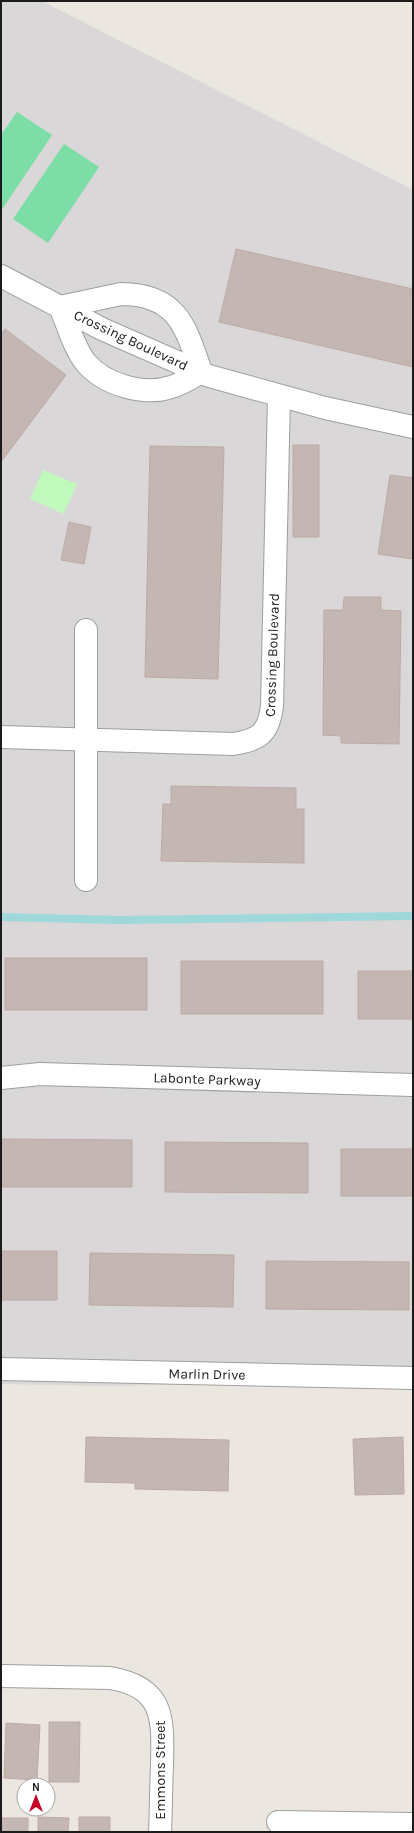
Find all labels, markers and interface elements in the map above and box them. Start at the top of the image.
street label: Crossing Boulevard [71,307,191,374]
street label: Crossing Boulevard [262,593,283,717]
street label: Labonte Parkway [153,1069,261,1090]
street label: Marlin Drive [168,1365,246,1384]
street label: Emmons Street [152,1720,169,1820]
north arrow [16,1777,56,1817]
text: N [32,1781,40,1794]

